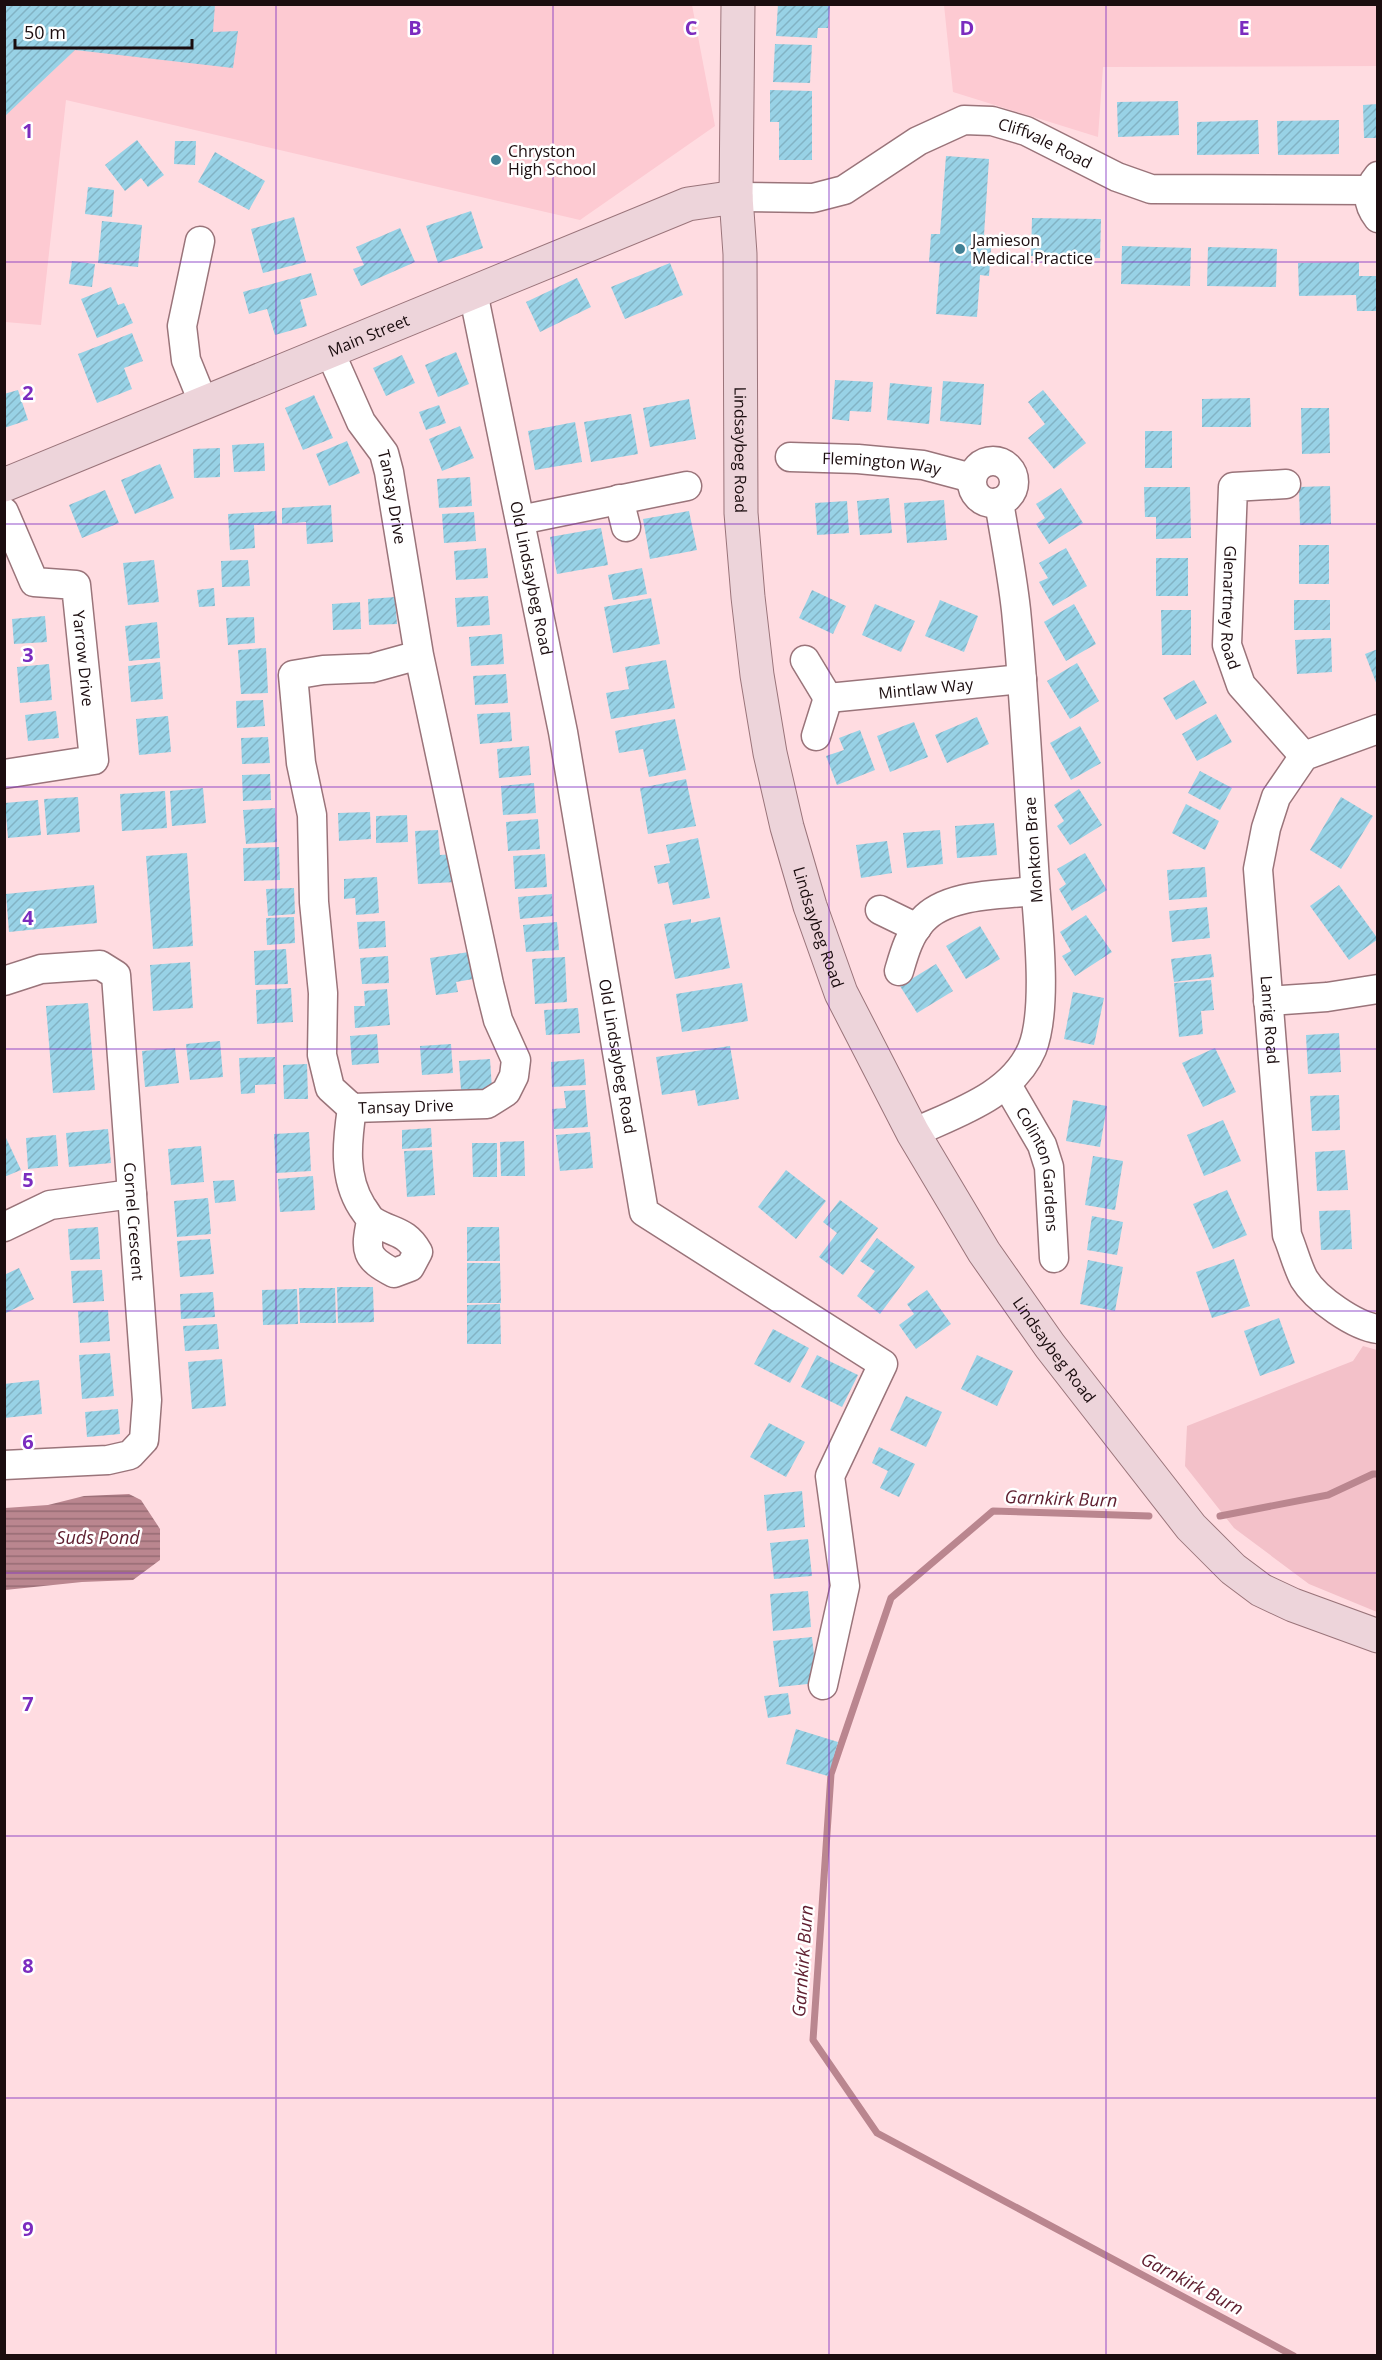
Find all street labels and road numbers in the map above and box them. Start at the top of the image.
street label: Cliffvale Road [996,112,1096,174]
street label: Main Street [324,309,413,362]
street label: Lindsaybeg Road [730,387,752,513]
street label: Tansay Drive [373,447,412,546]
street label: Flemington Way [822,447,945,481]
street label: Old Lindsaybeg Road [505,499,558,657]
street label: Glenartney Road [1216,545,1246,672]
street label: Yarrow Drive [68,609,99,707]
street label: Mintlaw Way [877,673,975,704]
street label: Monkton Brae [1018,796,1048,904]
street label: Lindsaybeg Road [788,864,849,991]
street label: Lanrig Road [1255,975,1284,1065]
street label: Old Lindsaybeg Road [594,977,642,1135]
street label: Tansay Drive [358,1094,454,1119]
street label: Colinton Gardens [1011,1103,1064,1232]
street label: Cornel Crescent [119,1161,149,1282]
street label: Lindsaybeg Road [1008,1293,1101,1407]

